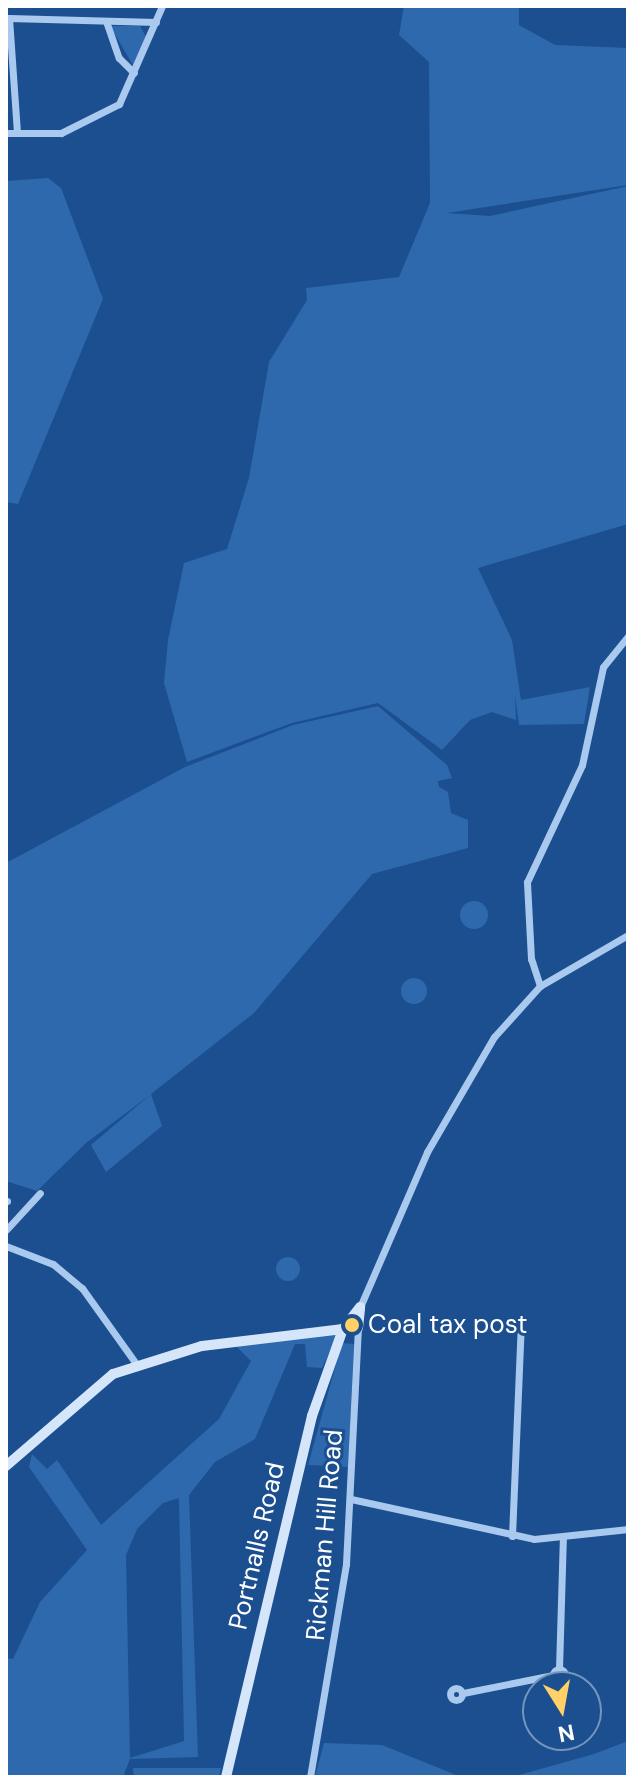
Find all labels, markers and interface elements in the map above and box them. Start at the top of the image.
place label: Coal tax post [368,1309,527,1341]
marker: Coal tax post [343,1316,361,1334]
street label: Rickman Hill Road [300,1428,350,1642]
street label: Portnalls Road [223,1459,291,1633]
north arrow [522,1671,602,1751]
text: N [556,1717,577,1749]

